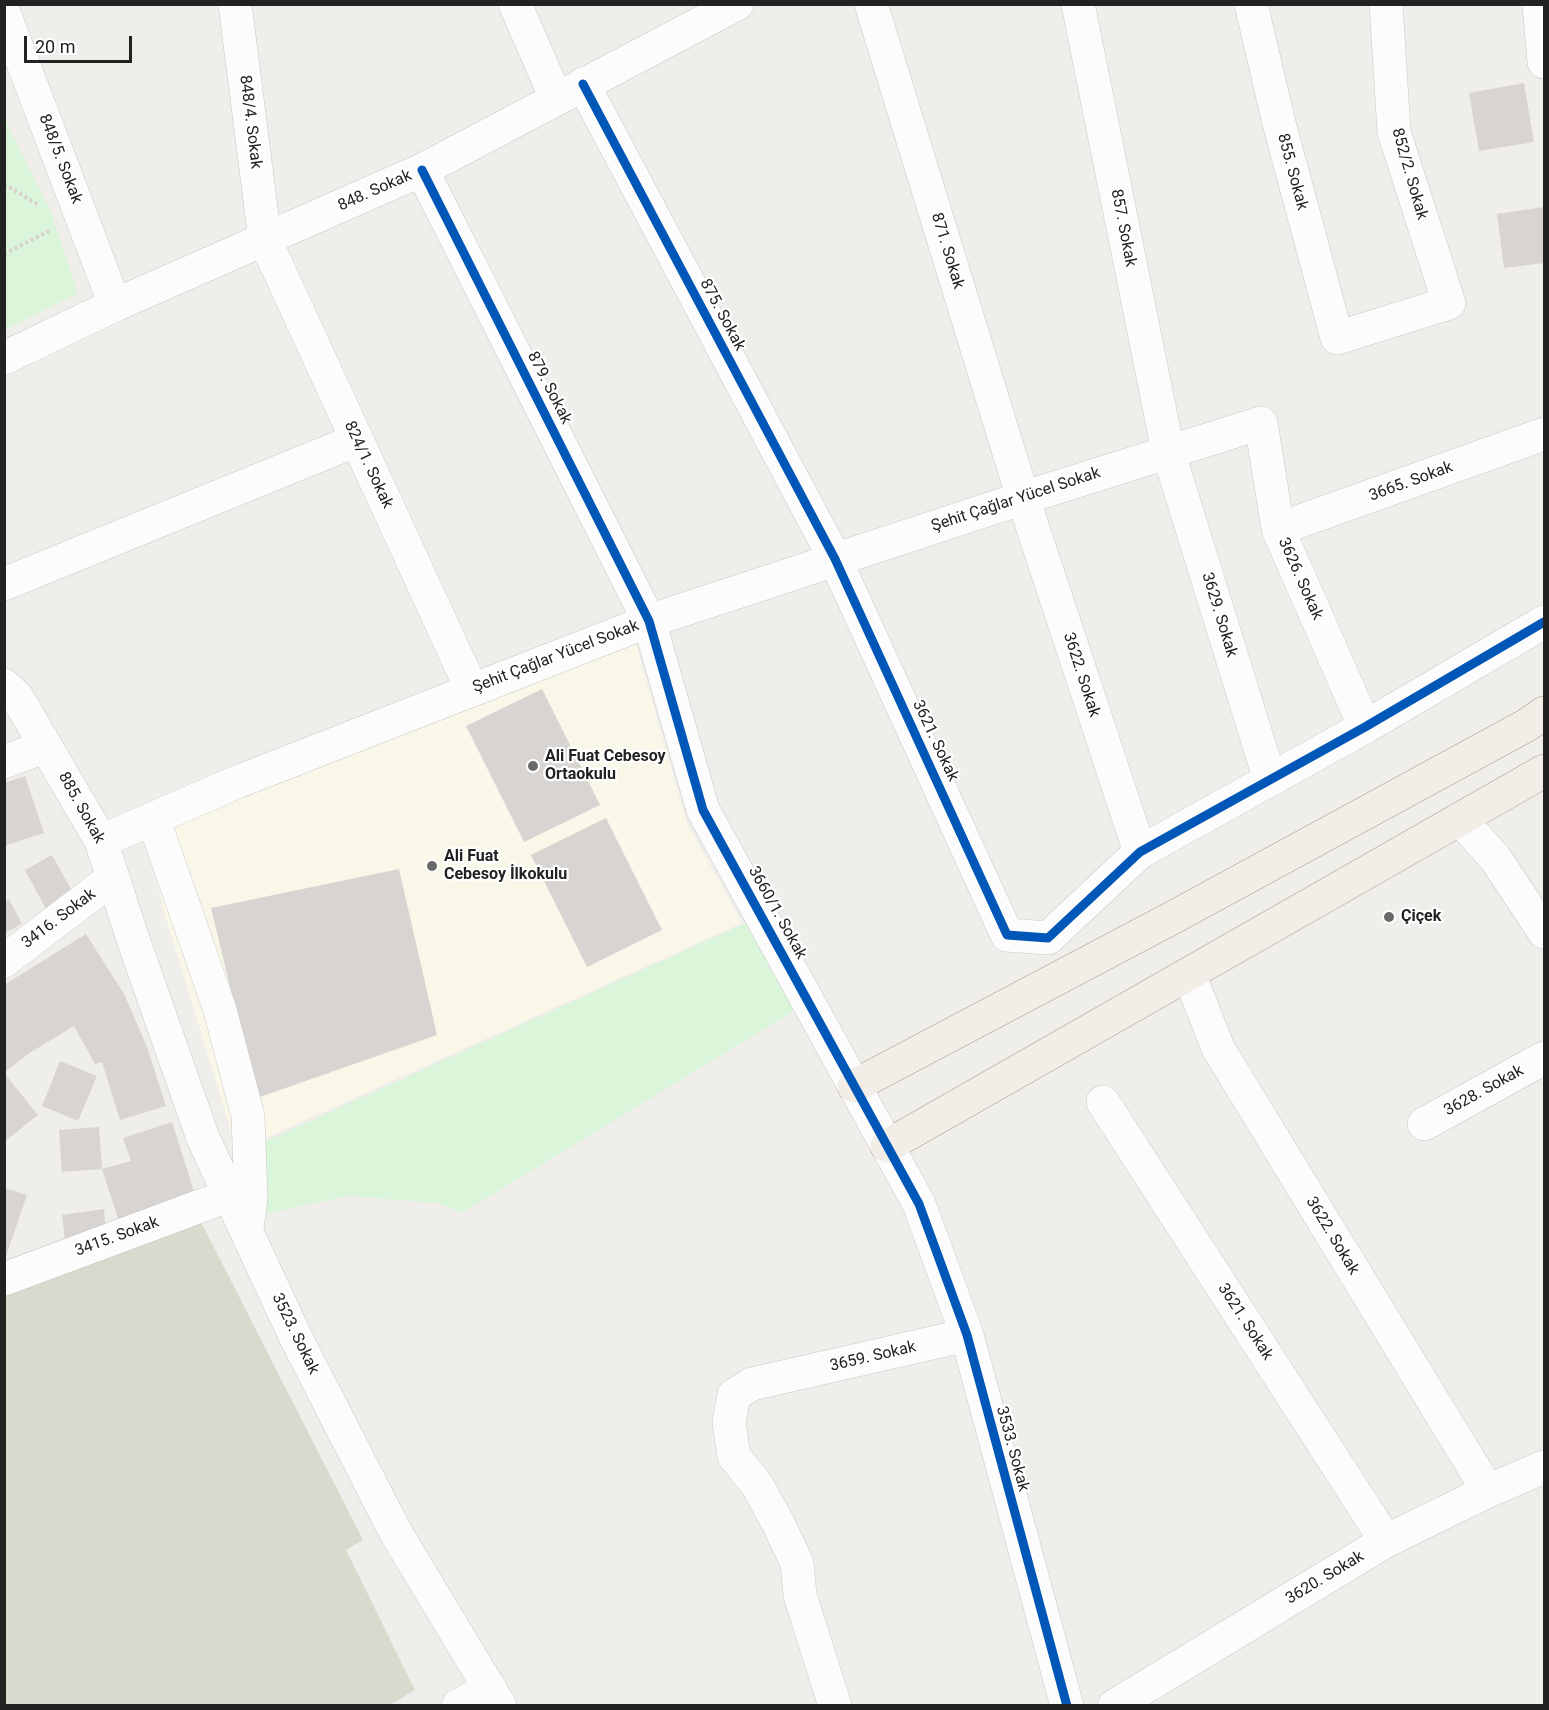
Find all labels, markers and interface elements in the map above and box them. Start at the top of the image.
scale bar [27,24,135,62]
text: 20 m [35,36,75,57]
street label: 848/4. Sokak [235,74,265,170]
street label: 848/5. Sokak [34,112,86,206]
street label: 852/2. Sokak [1387,126,1431,222]
street label: 855. Sokak [1273,132,1311,212]
street label: 848. Sokak [335,166,415,216]
street label: 857. Sokak [1106,188,1140,268]
street label: 871. Sokak [926,211,968,291]
street label: 875. Sokak [695,276,749,354]
street label: 879. Sokak [523,349,575,427]
street label: 824/1. Sokak [339,418,397,512]
street label: 3665. Sokak [1367,458,1455,506]
street label: Şehit Çağlar Yücel Sokak [929,464,1103,536]
street label: 3626. Sokak [1273,535,1327,623]
street label: 3629. Sokak [1197,570,1241,660]
street label: Şehit Çağlar Yücel Sokak [470,616,642,698]
street label: 3622. Sokak [1058,630,1104,720]
street label: 3621. Sokak [908,697,962,785]
place label: Ali Fuat Cebesoy Ortaokulu [545,747,666,785]
marker: Ali Fuat Cebesoy Ortaokulu [526,759,540,773]
street label: 885. Sokak [54,769,108,847]
place label: Ali Fuat Cebesoy İlkokulu [444,847,567,885]
marker: Ali Fuat Cebesoy İlkokulu [425,859,439,873]
street label: 3660/1. Sokak [744,863,810,963]
street label: 3416. Sokak [18,885,100,953]
place label: Çiçek [1401,907,1441,927]
marker: Çiçek [1382,910,1396,924]
street label: 3628. Sokak [1441,1061,1527,1121]
street label: 3622. Sokak [1301,1193,1363,1279]
street label: 3415. Sokak [73,1213,161,1261]
street label: 3621. Sokak [1213,1280,1277,1364]
street label: 3523. Sokak [267,1290,323,1378]
street label: 3659. Sokak [828,1338,918,1376]
street label: 3533. Sokak [991,1404,1033,1494]
street label: 3620. Sokak [1282,1547,1368,1609]

